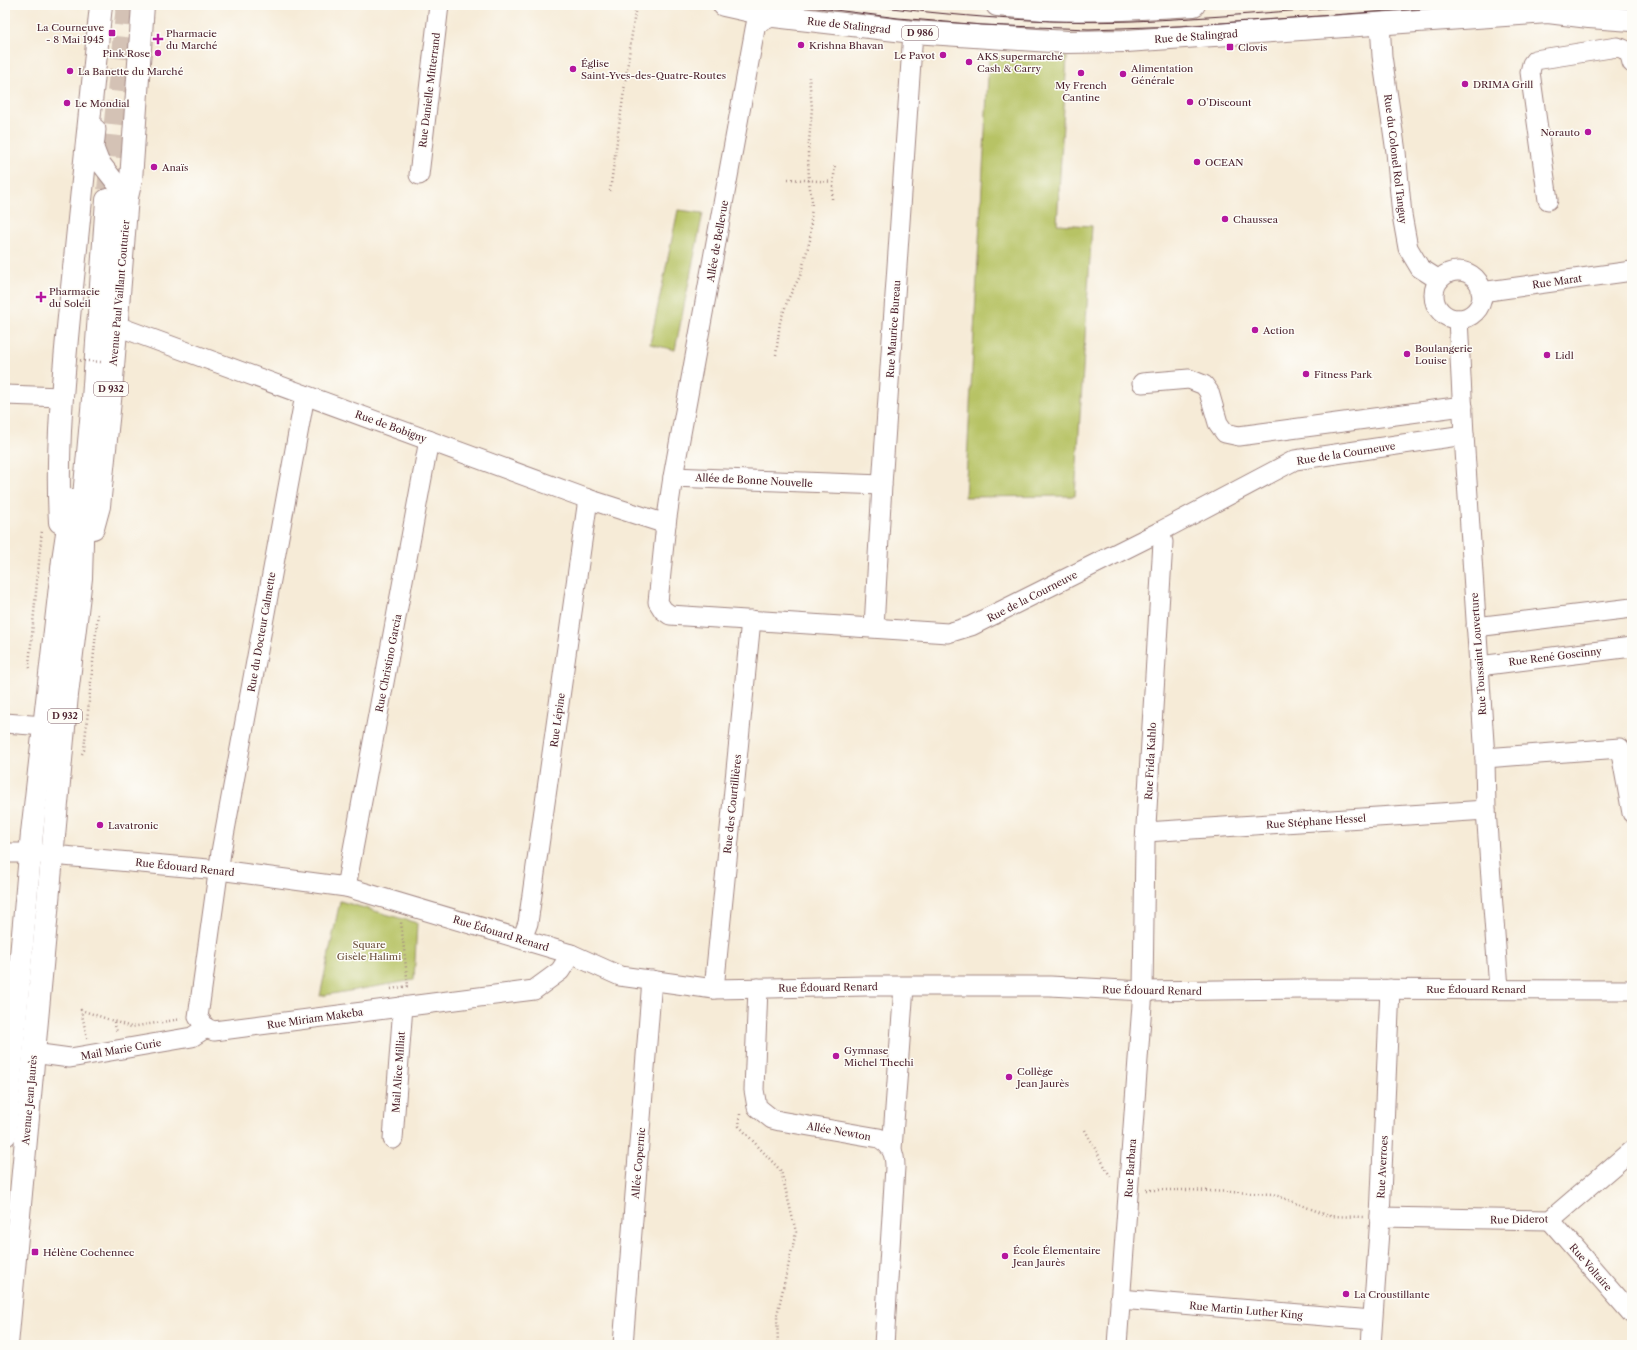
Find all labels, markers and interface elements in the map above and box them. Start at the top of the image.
street label: Rue de Stalingrad [807,15,891,36]
place label: La Courneuve - 8 Mai 1945 [37,21,104,46]
road number: D 986 [902,26,938,40]
place label: Pharmacie du Marché [166,27,218,52]
street label: Rue de Stalingrad [1154,27,1238,46]
marker: La Courneuve - 8 Mai 1945 [107,28,117,38]
street label: Rue Danielle Mitterrand [416,32,443,148]
marker: Pharmacie du Marché [153,34,163,44]
place label: Krishna Bhavan [809,39,884,52]
marker: Krishna Bhavan [796,40,806,50]
place label: Clovis [1238,41,1267,54]
marker: Clovis [1225,42,1235,52]
place label: Pink Rose [103,47,150,60]
marker: Pink Rose [153,48,163,58]
place label: Le Pavot [894,49,935,62]
marker: Le Pavot [938,50,948,60]
place label: AKS supermarché Cash & Carry [976,50,1064,75]
place label: Église Saint-Yves-des-Quatre-Routes [581,57,726,82]
marker: AKS supermarché Cash & Carry [964,57,974,67]
place label: Alimentation Générale [1130,62,1194,87]
marker: Église Saint-Yves-des-Quatre-Routes [568,64,578,74]
place label: La Banette du Marché [78,65,184,78]
marker: La Banette du Marché [65,66,75,76]
marker: My French Cantine [1076,68,1086,78]
marker: Alimentation Générale [1118,69,1128,79]
place label: DRIMA Grill [1473,78,1533,91]
place label: My French Cantine [1055,79,1108,104]
marker: DRIMA Grill [1460,79,1470,89]
street label: Rue du Colonel Rol Tanguy [1381,93,1410,225]
place label: O’Discount [1198,96,1252,109]
place label: Le Mondial [75,97,129,110]
marker: O’Discount [1185,97,1195,107]
marker: Le Mondial [62,98,72,108]
place label: Norauto [1541,126,1580,139]
marker: Norauto [1583,127,1593,137]
place label: OCEAN [1205,156,1244,169]
marker: OCEAN [1192,157,1202,167]
place label: Anaïs [161,161,188,174]
marker: Anaïs [149,162,159,172]
street label: Allée de Bellevue [704,199,731,284]
place label: Chaussea [1233,213,1279,226]
marker: Chaussea [1220,214,1230,224]
street label: Avenue Paul Vaillant Couturier [107,219,132,368]
street label: Rue Marat [1531,272,1583,291]
street label: Rue Maurice Bureau [884,280,903,378]
place label: Pharmacie du Soleil [49,285,100,310]
marker: Pharmacie du Soleil [36,292,46,302]
place label: Action [1262,324,1295,337]
marker: Action [1250,325,1260,335]
place label: Boulangerie Louise [1415,342,1473,367]
marker: Boulangerie Louise [1402,349,1412,359]
place label: Lidl [1555,349,1574,362]
marker: Lidl [1542,350,1552,360]
place label: Fitness Park [1314,368,1373,381]
marker: Fitness Park [1301,369,1311,379]
road number: D 932 [94,382,128,396]
street label: Rue de Bobigny [353,408,429,446]
street label: Rue de la Courneuve [1296,439,1397,468]
street label: Allée de Bonne Nouvelle [694,471,814,490]
street label: Rue de la Courneuve [985,568,1080,625]
street label: Rue du Docteur Calmette [245,571,279,693]
street label: Rue Toussaint Louverture [1468,592,1489,716]
street label: Rue Christino Garcia [373,612,405,713]
street label: Rue René Goscinny [1508,644,1603,669]
street label: Rue Lépine [547,692,568,748]
road number: D 932 [48,709,82,723]
street label: Rue Frida Kahlo [1142,722,1159,800]
street label: Rue des Courtillières [721,754,744,854]
street label: Rue Stéphane Hessel [1266,812,1367,831]
place label: Lavatronic [108,819,158,832]
marker: Lavatronic [95,820,105,830]
street label: Rue Édouard Renard [135,856,235,879]
street label: Rue Édouard Renard [451,913,550,954]
park label: Square Gisèle Halimi [337,938,401,963]
street label: Rue Édouard Renard [778,980,878,995]
street label: Rue Édouard Renard [1102,983,1202,998]
street label: Rue Édouard Renard [1426,983,1526,996]
street label: Rue Miriam Makeba [266,1005,365,1032]
street label: Mail Alice Milliat [389,1030,408,1113]
street label: Mail Marie Curie [80,1036,163,1063]
place label: Gymnase Michel Thechi [844,1044,914,1069]
marker: Gymnase Michel Thechi [831,1051,841,1061]
street label: Avenue Jean Jaurès [19,1054,40,1147]
place label: Collège Jean Jaurès [1015,1065,1069,1090]
marker: Collège Jean Jaurès [1004,1072,1014,1082]
street label: Allée Newton [805,1119,873,1144]
street label: Allée Copernic [629,1127,648,1200]
street label: Rue Averroes [1374,1135,1391,1199]
street label: Rue Barbara [1122,1137,1139,1198]
street label: Rue Diderot [1490,1212,1549,1227]
street label: Rue Voltaire [1567,1241,1615,1294]
place label: École Élementaire Jean Jaurès [1011,1244,1101,1269]
place label: Hélène Cochennec [43,1246,134,1259]
marker: Hélène Cochennec [30,1247,40,1257]
marker: École Élementaire Jean Jaurès [1000,1251,1010,1261]
place label: La Croustillante [1354,1288,1430,1301]
marker: La Croustillante [1341,1289,1351,1299]
street label: Rue Martin Luther King [1189,1299,1304,1322]

